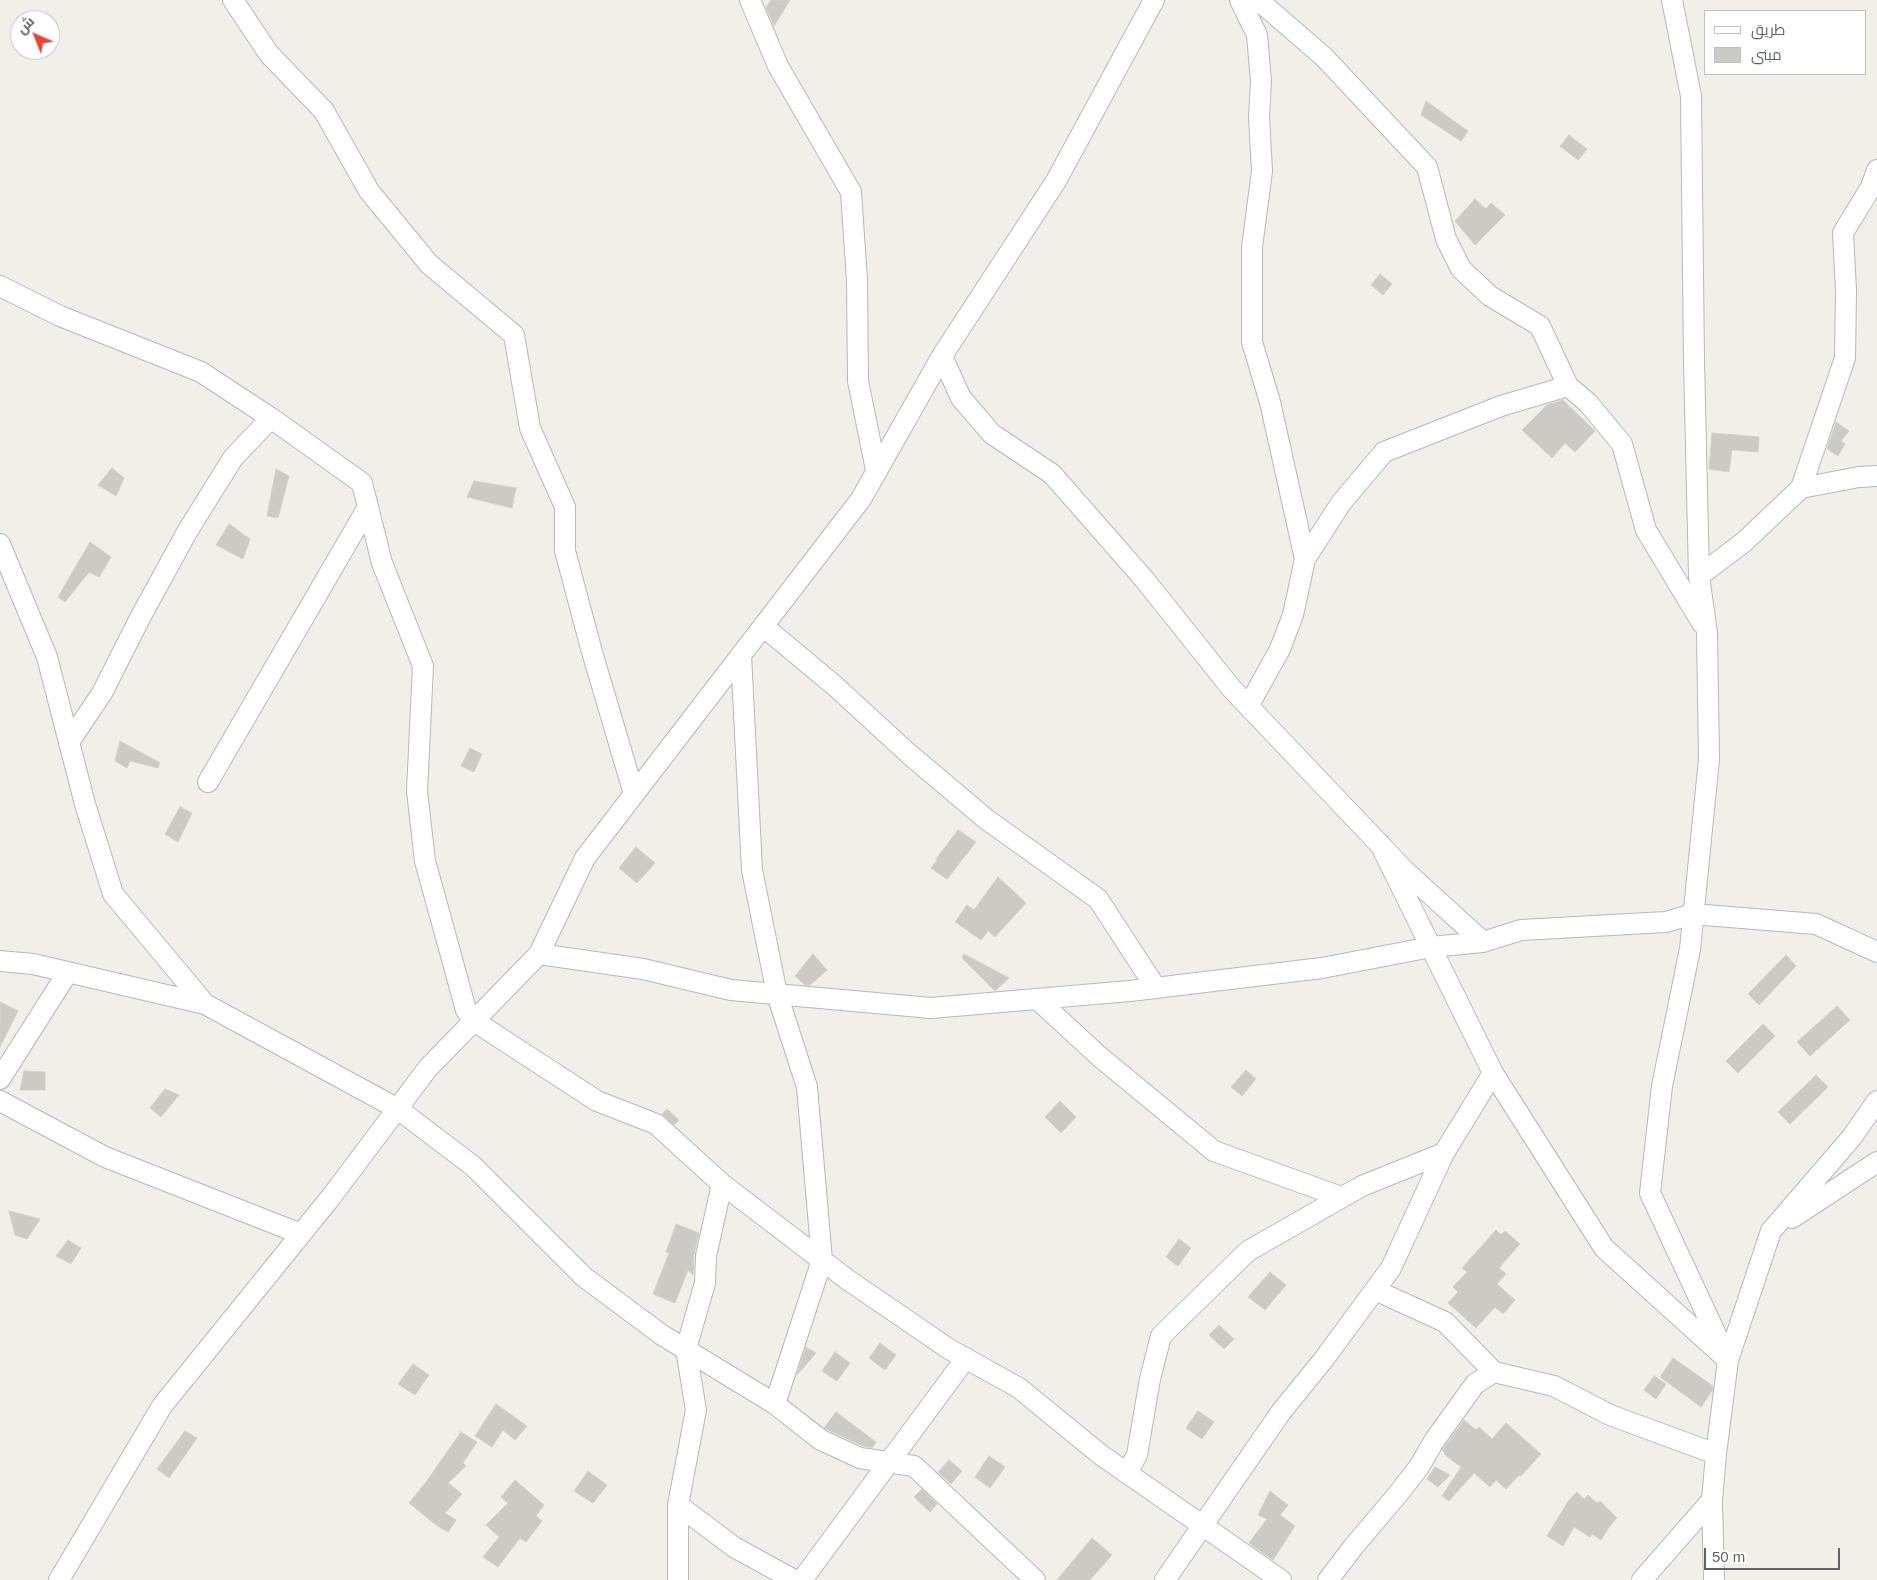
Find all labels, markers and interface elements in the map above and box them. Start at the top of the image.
north arrow [10,10,60,60]
legend [1704,10,1867,75]
text: ش [13,13,37,37]
text: طريق [1751,21,1785,38]
text: مبنى [1751,46,1782,63]
scale bar [1707,1538,1843,1570]
text: 50 m [1712,1548,1745,1565]

